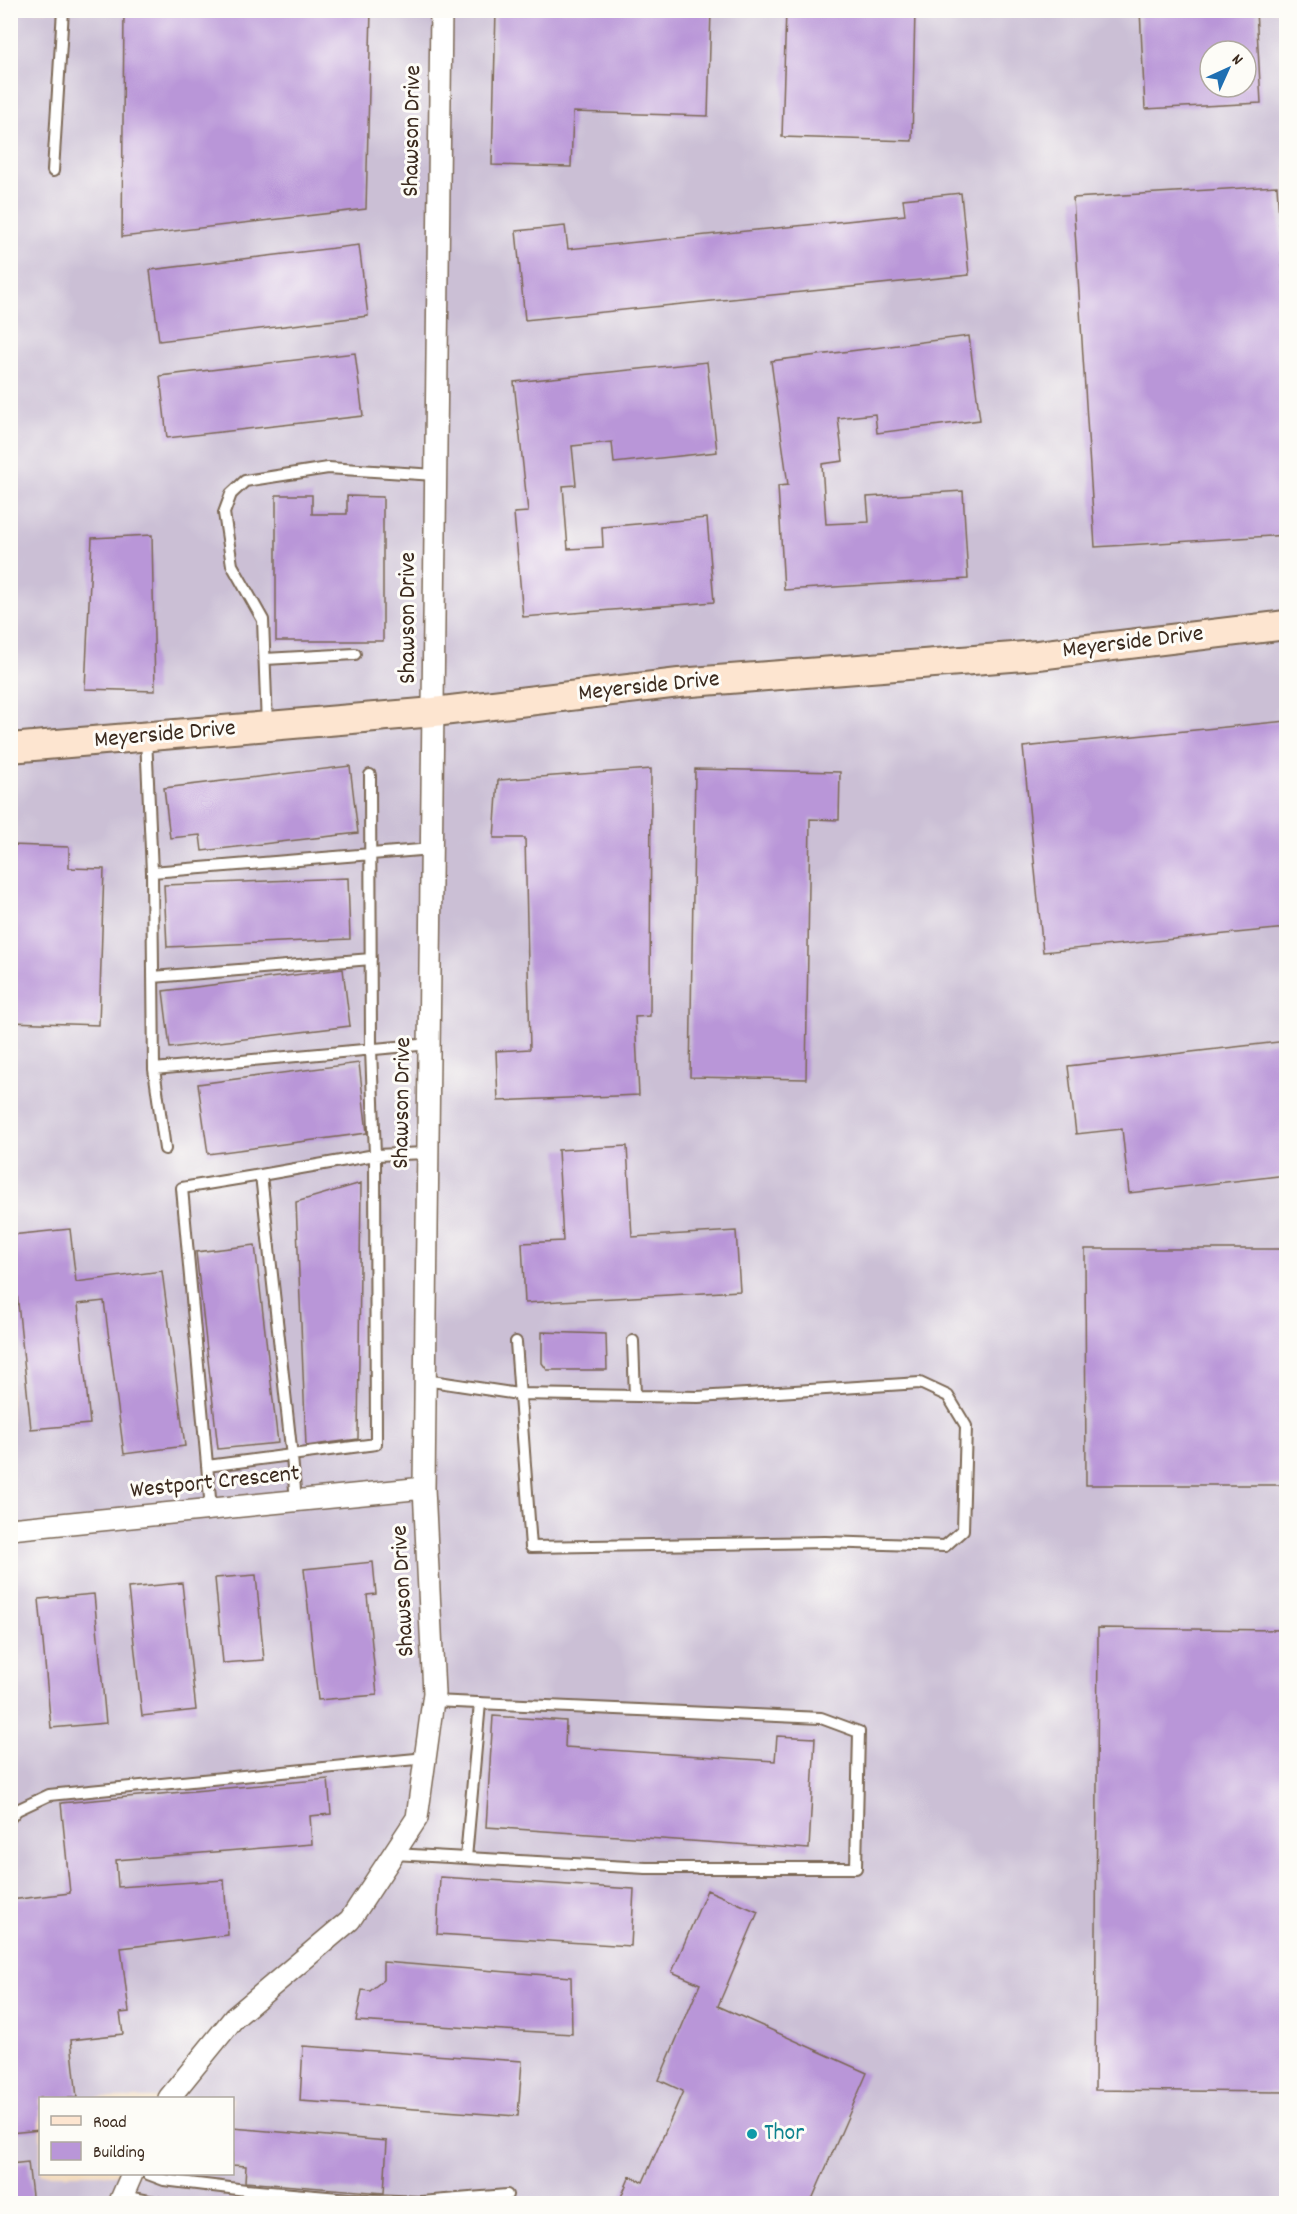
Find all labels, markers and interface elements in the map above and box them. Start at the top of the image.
north arrow [1198,39,1258,99]
text: N [1226,49,1248,71]
street label: Shawson Drive [395,65,431,197]
street label: Shawson Drive [392,552,426,684]
street label: Meyerside Drive [1061,617,1205,669]
street label: Meyerside Drive [577,663,721,711]
street label: Meyerside Drive [93,712,237,758]
street label: Shawson Drive [385,1037,421,1169]
street label: Westport Crescent [129,1457,301,1509]
street label: Shawson Drive [384,1524,424,1658]
legend [39,2097,234,2175]
text: Road [93,2111,127,2136]
place label: Thor [764,2117,804,2151]
marker: Thor [745,2127,759,2141]
text: Building [93,2141,145,2166]

